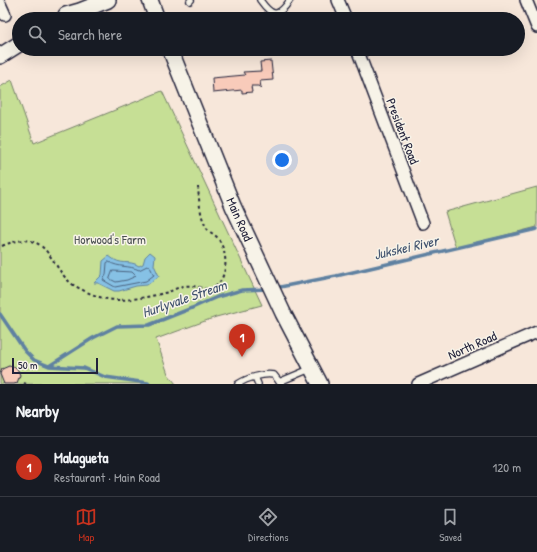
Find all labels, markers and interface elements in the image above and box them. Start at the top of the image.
search box [12,12,525,56]
icon: search [26,23,48,45]
text: Search here [58,24,122,45]
street label: President Road [382,95,424,167]
your location [272,150,292,170]
street label: Main Road [222,194,258,244]
park label: Horwood's Farm [74,230,146,248]
water label: Jukskei River [372,230,442,264]
water label: Hurlyvale Stream [139,275,229,322]
pin: 1 [229,324,255,357]
street label: North Road [445,326,499,364]
scale bar [12,356,98,375]
text: 50 m [18,358,38,372]
text: Nearby [16,399,59,422]
text: Malagueta [54,447,108,468]
text: 1 [27,458,31,476]
text: 120 m [493,458,521,476]
text: Restaurant · Main Road [54,468,160,486]
tab: Map [75,506,97,544]
tab: Directions [248,506,289,544]
tab: Saved [439,506,462,544]

